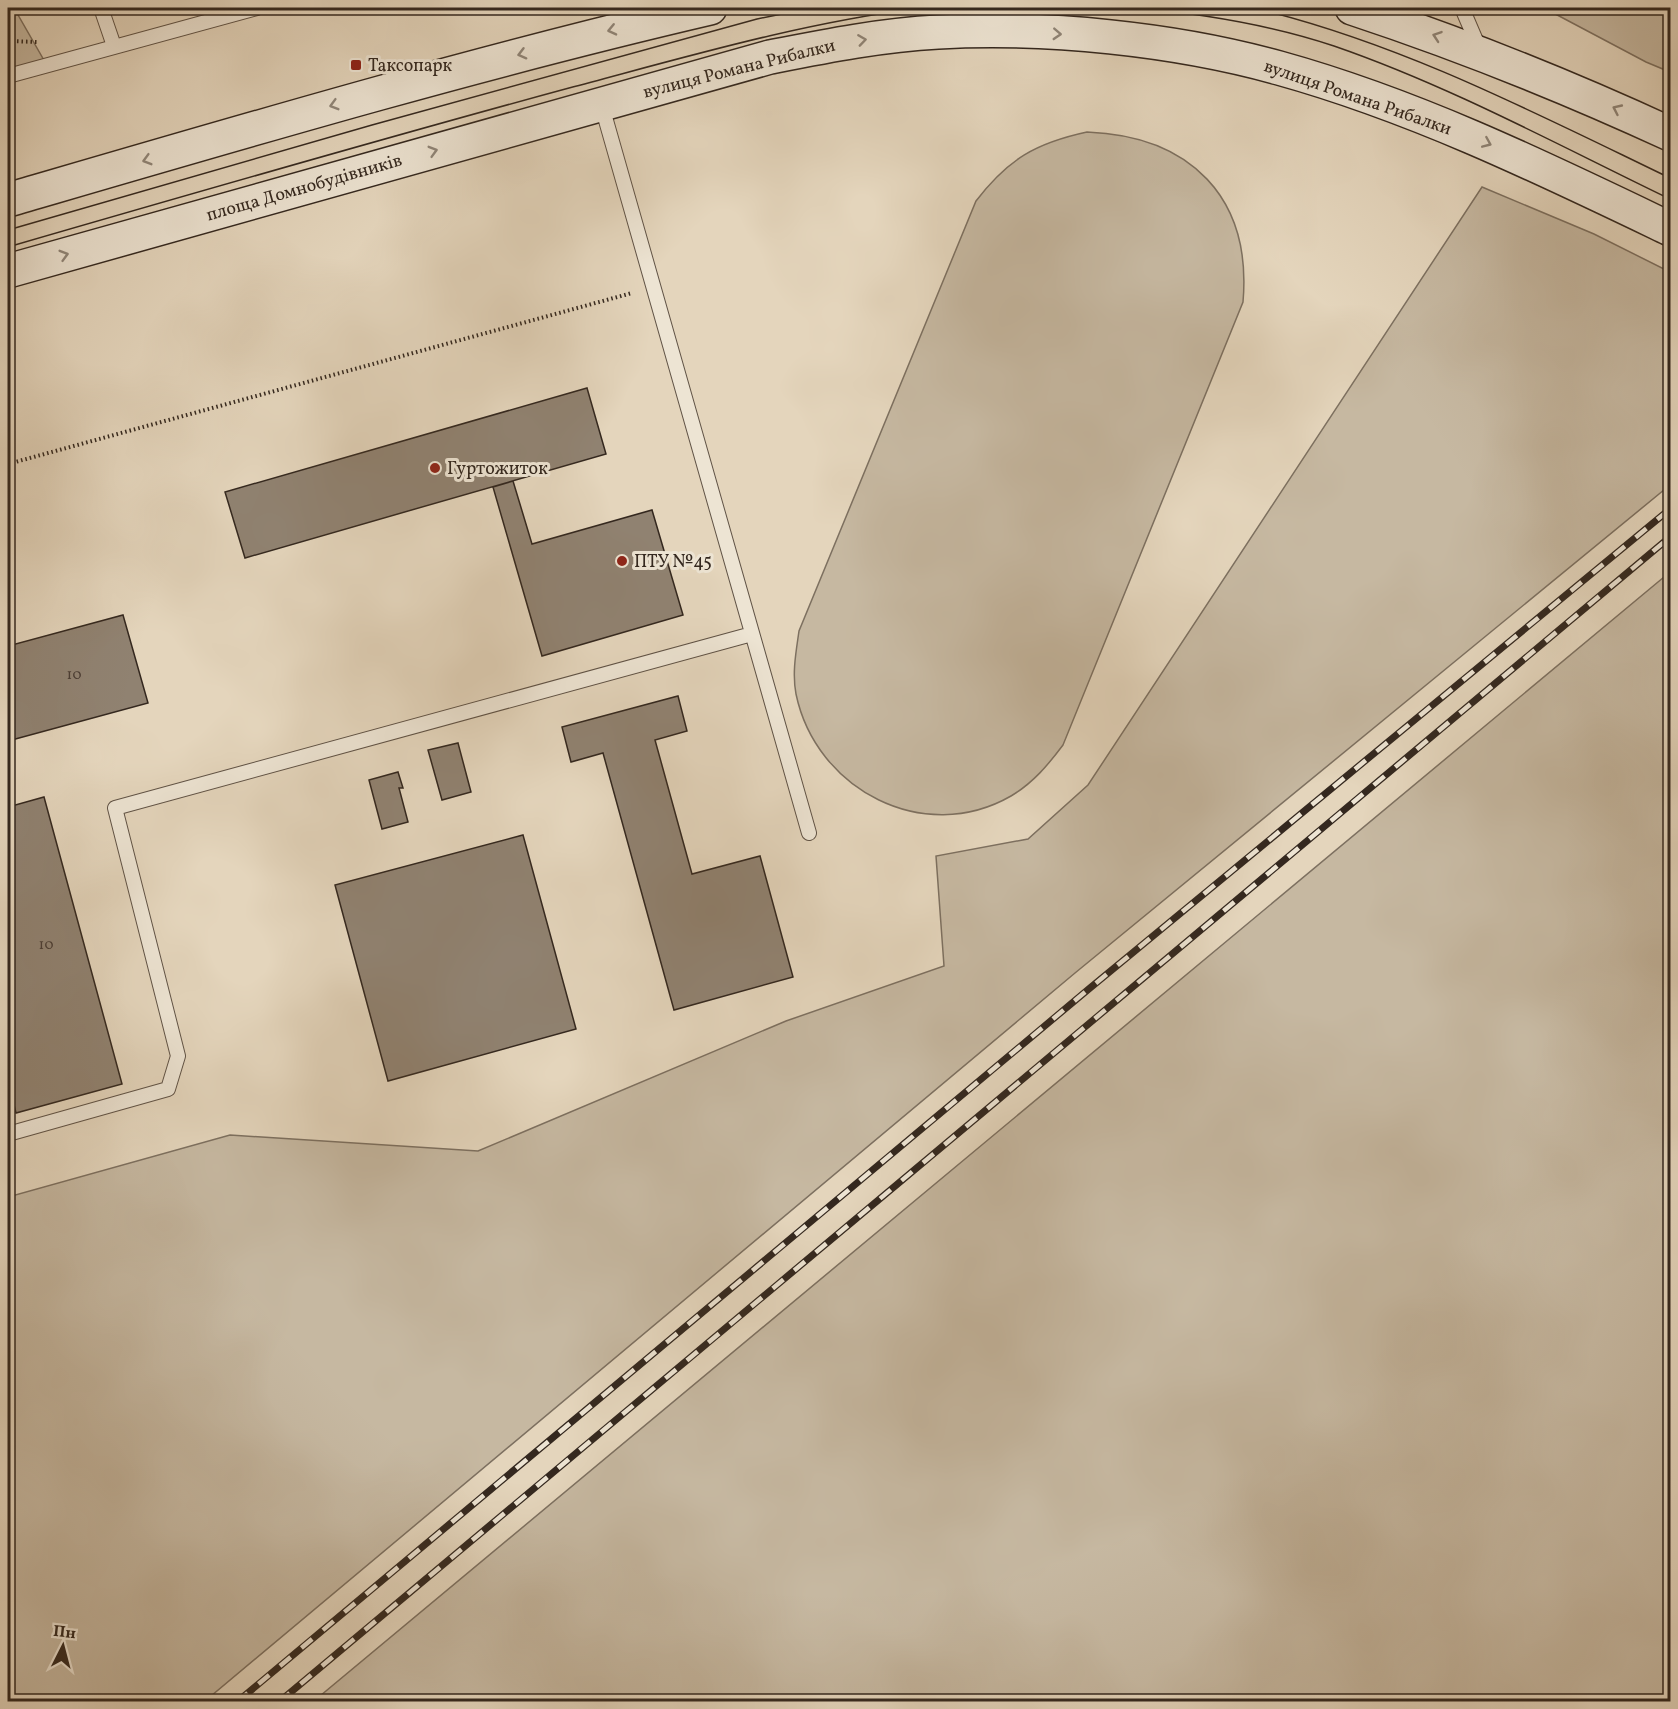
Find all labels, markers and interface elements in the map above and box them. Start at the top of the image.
one-way arrow [608,23,618,36]
one-way arrow [1052,28,1061,41]
one-way arrow [1432,31,1443,44]
street label: вулиця Романа Рибалки [641,33,838,105]
one-way arrow [858,35,867,47]
one-way arrow [517,46,527,59]
place label: Таксопарк [368,54,453,79]
street label: вулиця Романа Рибалки [1260,55,1455,142]
marker: Таксопарк [349,58,363,72]
one-way arrow [329,98,339,111]
one-way arrow [1613,105,1624,117]
one-way arrow [1481,136,1492,148]
one-way arrow [428,145,438,158]
street label: площа Домнобудівників [204,148,405,228]
one-way arrow [142,152,152,165]
one-way arrow [58,250,69,262]
place label: Гуртожиток [447,457,548,482]
marker: Гуртожиток [428,461,442,475]
place label: ПТУ №45 [634,550,712,575]
marker: ПТУ №45 [615,554,629,568]
house number: 10 [67,665,81,686]
house number: 10 [39,935,53,956]
north arrow [33,1616,93,1676]
text: Пн [52,1621,77,1645]

